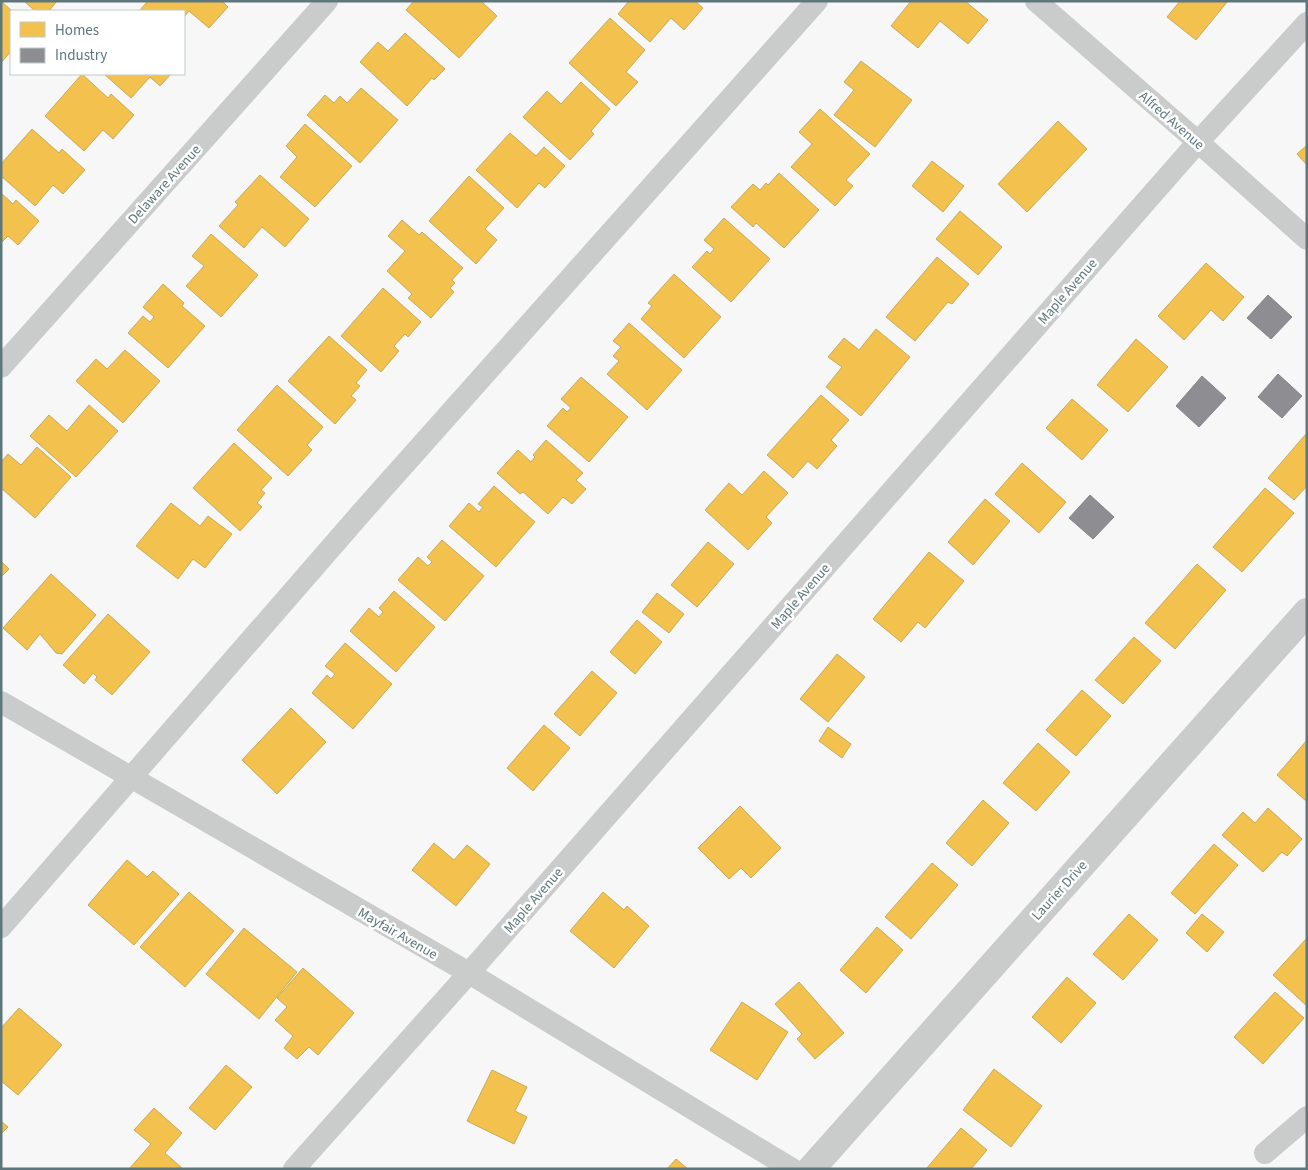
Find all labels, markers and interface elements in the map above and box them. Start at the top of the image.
legend [10,10,185,75]
text: Homes [55,20,99,41]
text: Industry [55,45,107,66]
street label: Alfred Avenue [1134,87,1208,155]
street label: Delaware Avenue [124,140,206,229]
street label: Maple Avenue [1033,254,1102,329]
street label: Maple Avenue [766,559,835,634]
street label: Laurier Drive [1027,856,1092,925]
street label: Maple Avenue [499,863,568,938]
street label: Mayfair Avenue [354,903,441,965]

